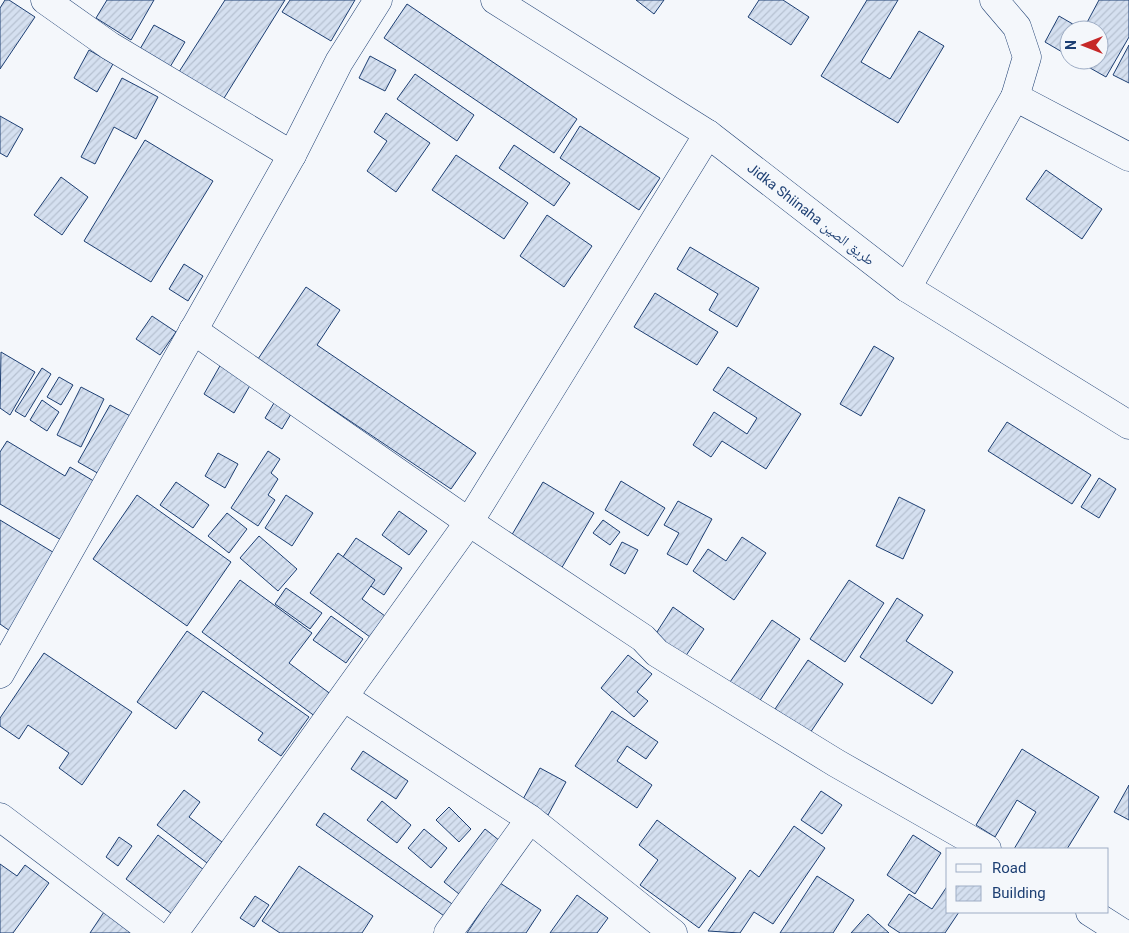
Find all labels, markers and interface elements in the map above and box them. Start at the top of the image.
north arrow [1059,20,1109,70]
text: N [1063,40,1079,50]
street label: Jidka Shiinaha طريق الصين [743,159,878,270]
legend [946,848,1109,913]
text: Road [992,859,1026,877]
text: Building [992,884,1046,902]

